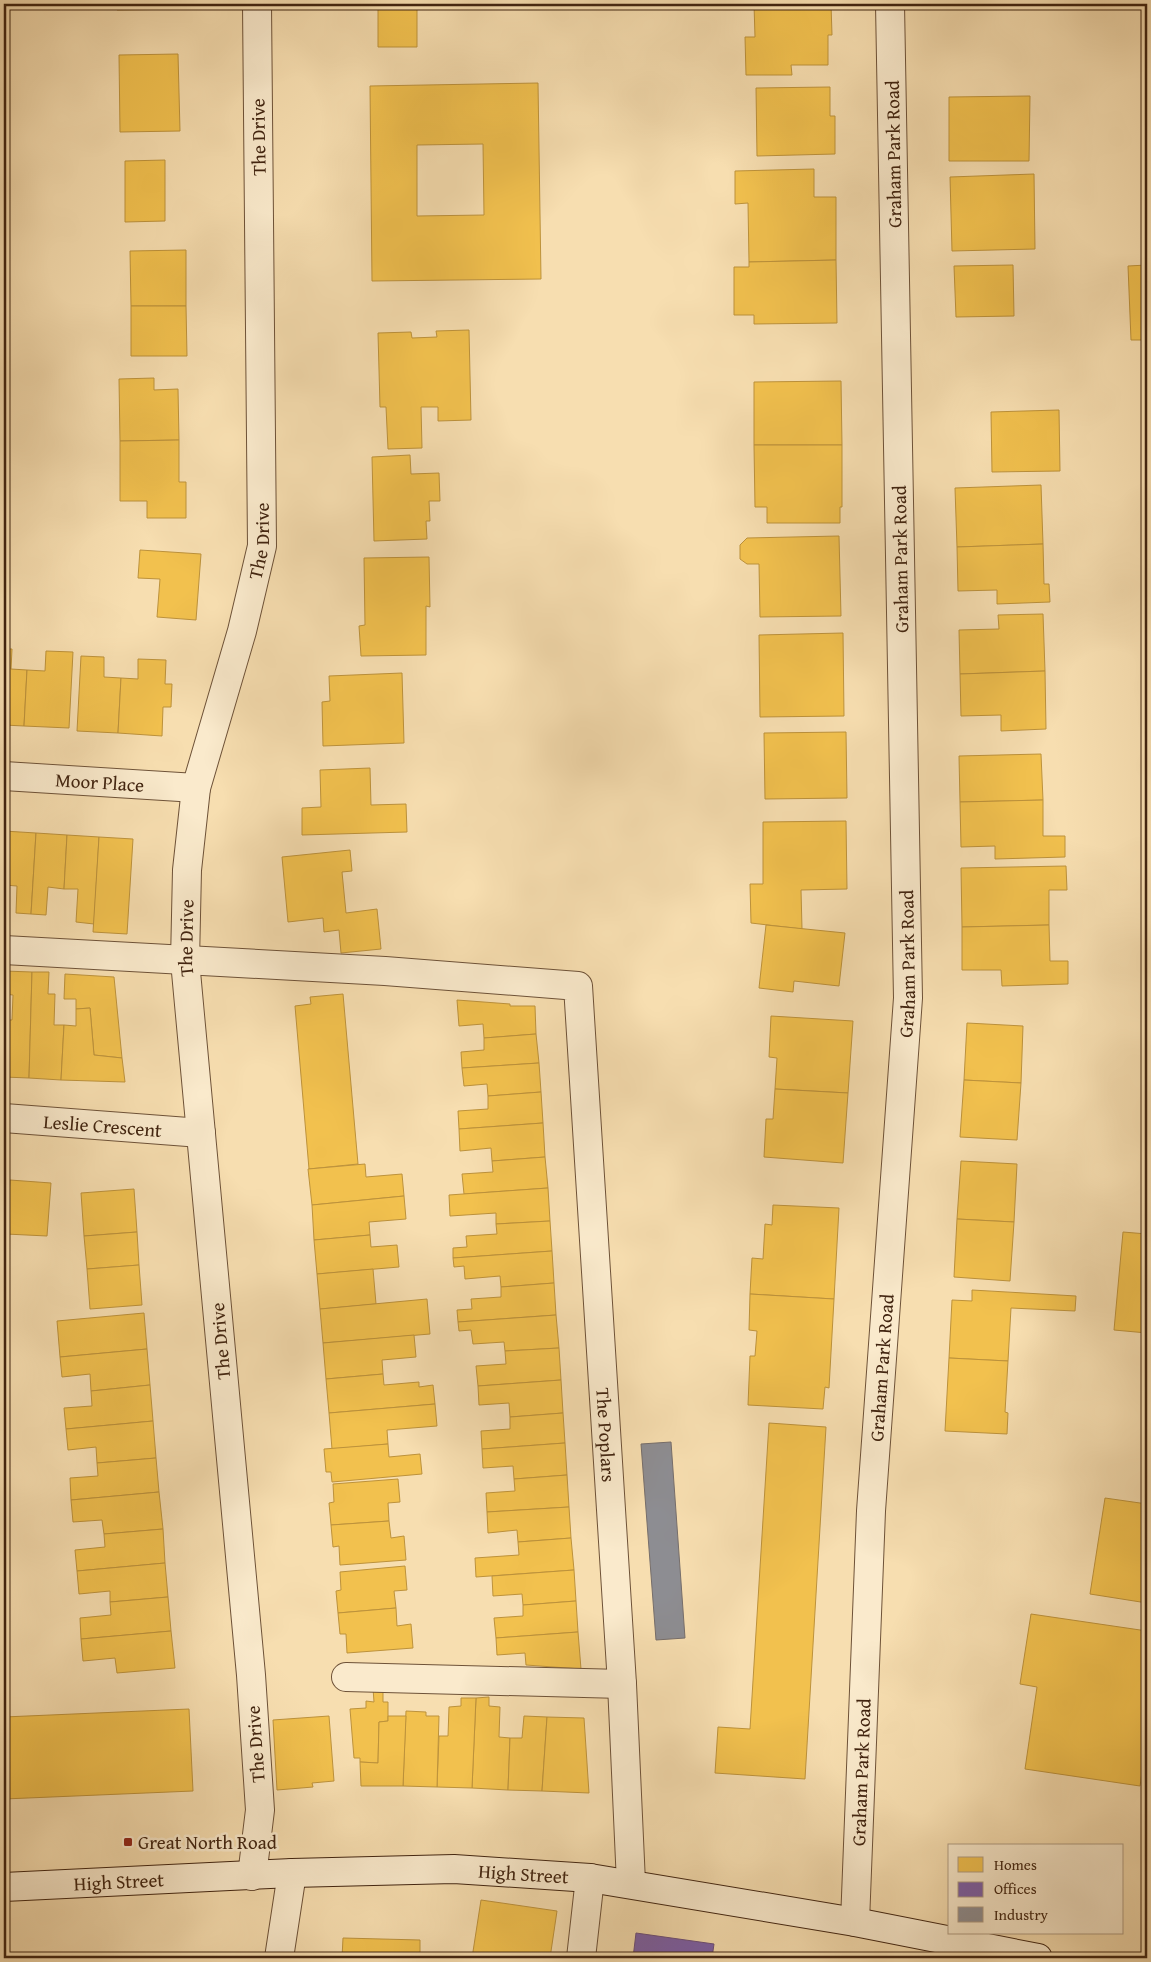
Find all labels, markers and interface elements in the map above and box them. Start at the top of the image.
street label: Graham Park Road [878,79,908,228]
street label: The Drive [243,98,273,176]
street label: Graham Park Road [885,484,915,633]
street label: The Drive [241,503,276,582]
street label: Moor Place [55,765,145,799]
street label: Graham Park Road [891,889,922,1038]
street label: The Drive [171,899,200,978]
street label: Leslie Crescent [43,1107,163,1144]
street label: Graham Park Road [862,1292,901,1442]
street label: The Drive [203,1301,237,1381]
street label: The Poplars [589,1387,623,1483]
street label: Graham Park Road [844,1697,878,1847]
street label: The Drive [238,1705,272,1783]
place label: Great North Road [138,1828,278,1856]
marker: Great North Road [122,1836,134,1848]
legend [948,1844,1124,1934]
text: Homes [994,1854,1037,1875]
street label: High Street [477,1857,570,1891]
street label: High Street [73,1865,165,1898]
text: Offices [994,1878,1037,1899]
text: Industry [994,1904,1049,1925]

